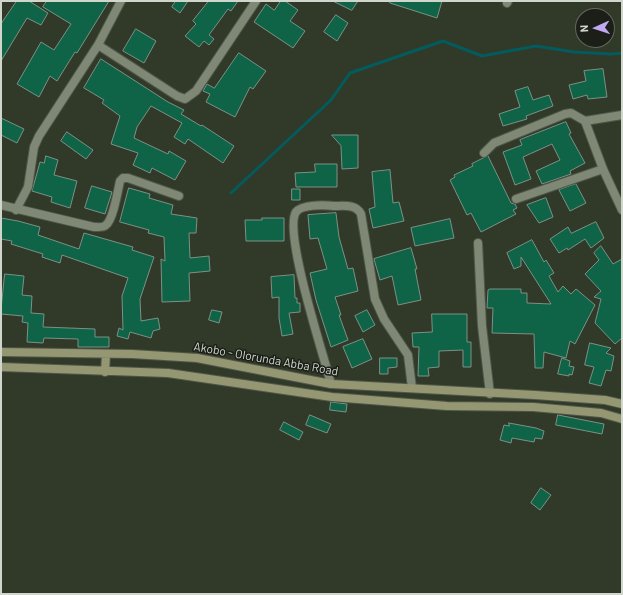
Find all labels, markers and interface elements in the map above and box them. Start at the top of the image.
north arrow [575,8,615,48]
text: N [577,25,590,33]
street label: Akobo - Olorunda Abba Road [193,339,339,379]

